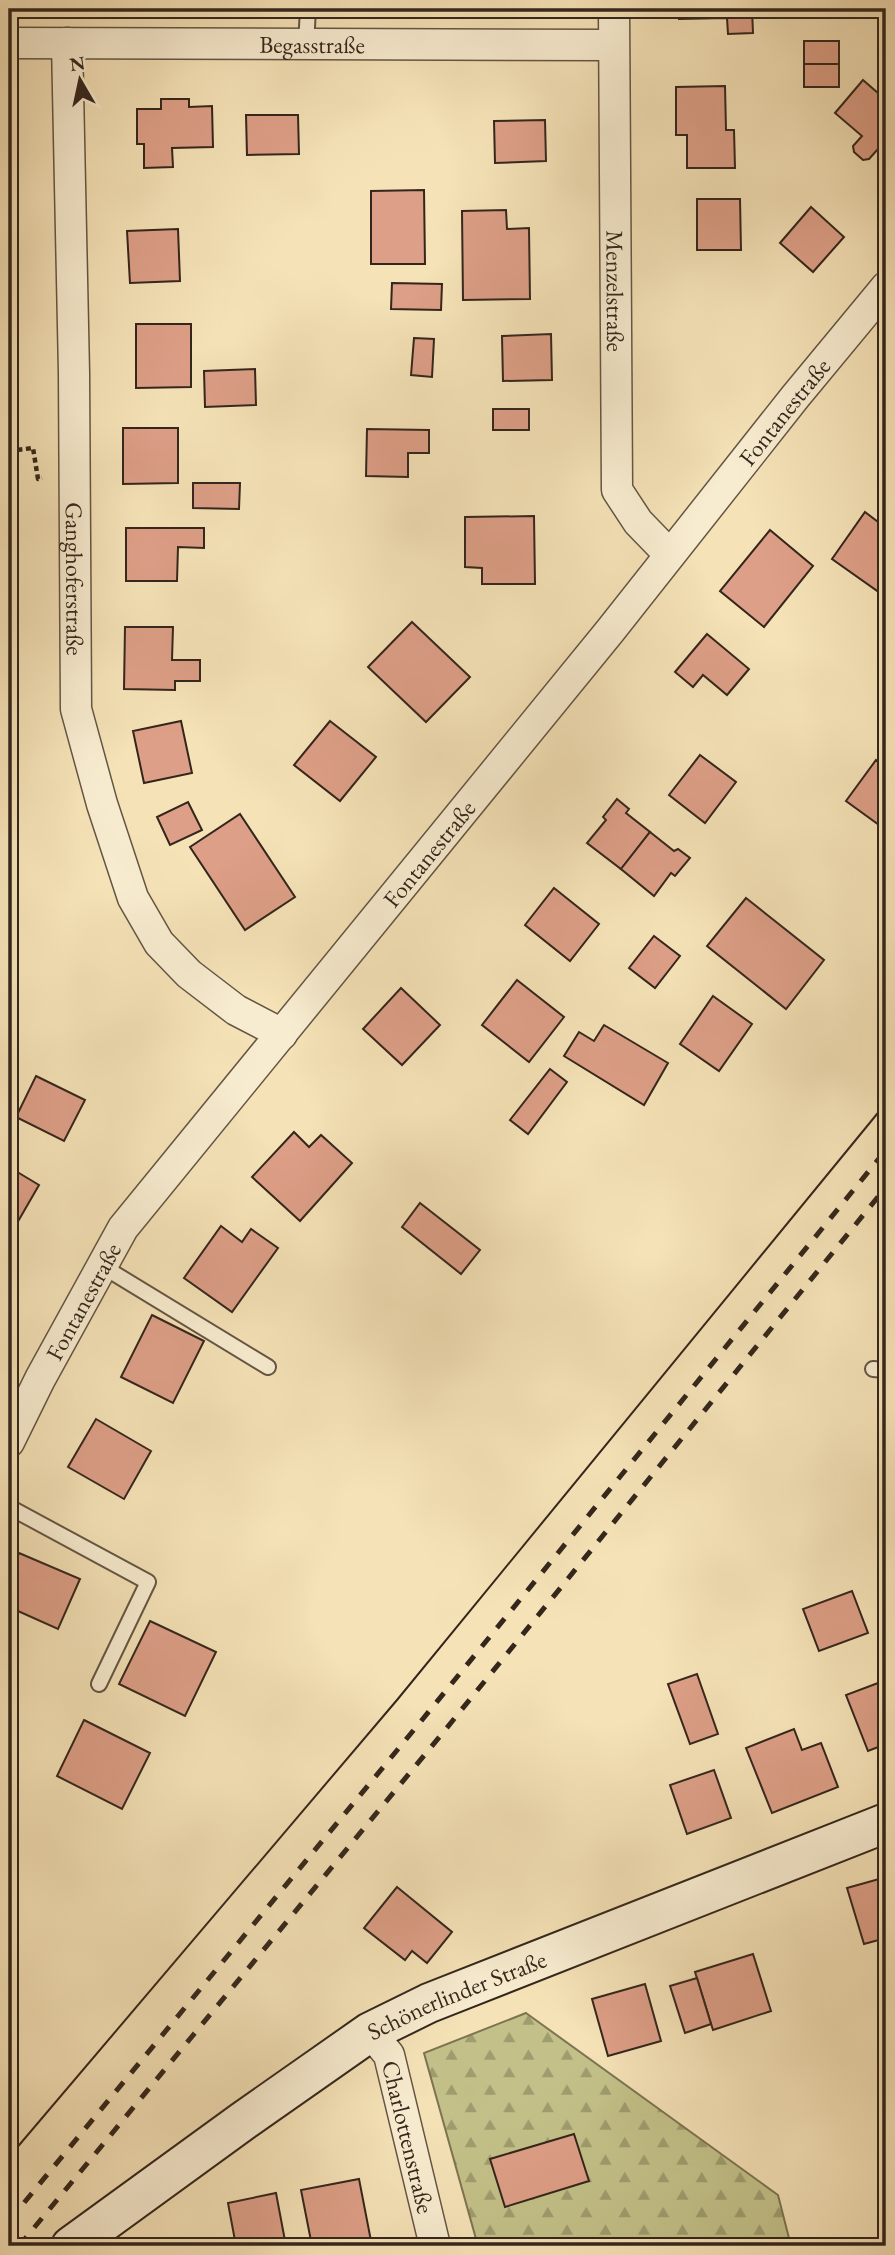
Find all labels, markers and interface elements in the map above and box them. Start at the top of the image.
street label: Begasstraße [259,28,365,60]
north arrow [46,46,116,116]
text: N [68,50,88,77]
street label: Menzelstraße [600,230,632,352]
street label: Fontanestraße [731,351,837,472]
street label: Ganghoferstraße [59,502,91,656]
street label: Fontanestraße [376,793,482,913]
street label: Fontanestraße [38,1237,128,1366]
street label: Schönerlinder Straße [362,1943,550,2047]
street label: Charlottenstraße [375,2057,442,2216]

